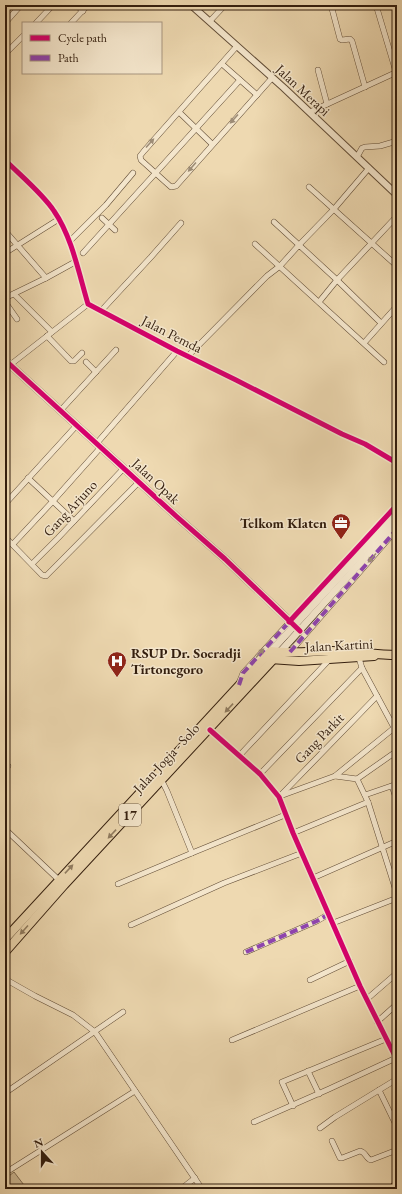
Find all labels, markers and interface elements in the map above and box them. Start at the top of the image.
legend [22,22,162,74]
text: Cycle path [58,30,107,46]
text: Path [58,50,79,66]
street label: Jalan Merapi [271,59,335,120]
one-way arrow [230,114,239,125]
one-way arrow [146,138,155,149]
one-way arrow [188,161,197,172]
street label: Jalan Pemda [138,311,206,357]
street label: Jalan Opak [127,454,184,508]
street label: Gang Arjuno [39,476,101,540]
office icon: Telkom Klaten [330,512,352,540]
place label: Telkom Klaten [240,514,327,532]
one-way arrow [367,553,376,564]
street label: Jalan Kartini [304,634,374,656]
place label: RSUP Dr. Soeradji Tirtonegoro [131,644,241,678]
one-way arrow [256,648,265,658]
hospital icon: RSUP Dr. Soeradji Tirtonegoro [106,650,128,678]
one-way arrow [225,703,234,713]
street label: Gang Parkit [290,708,348,767]
street label: Jalan Jogja - Solo [128,719,203,798]
road number: 17 [119,804,141,826]
one-way arrow [107,829,117,839]
one-way arrow [64,864,74,874]
one-way arrow [20,925,29,935]
north arrow [22,1132,62,1172]
text: N [32,1134,45,1151]

